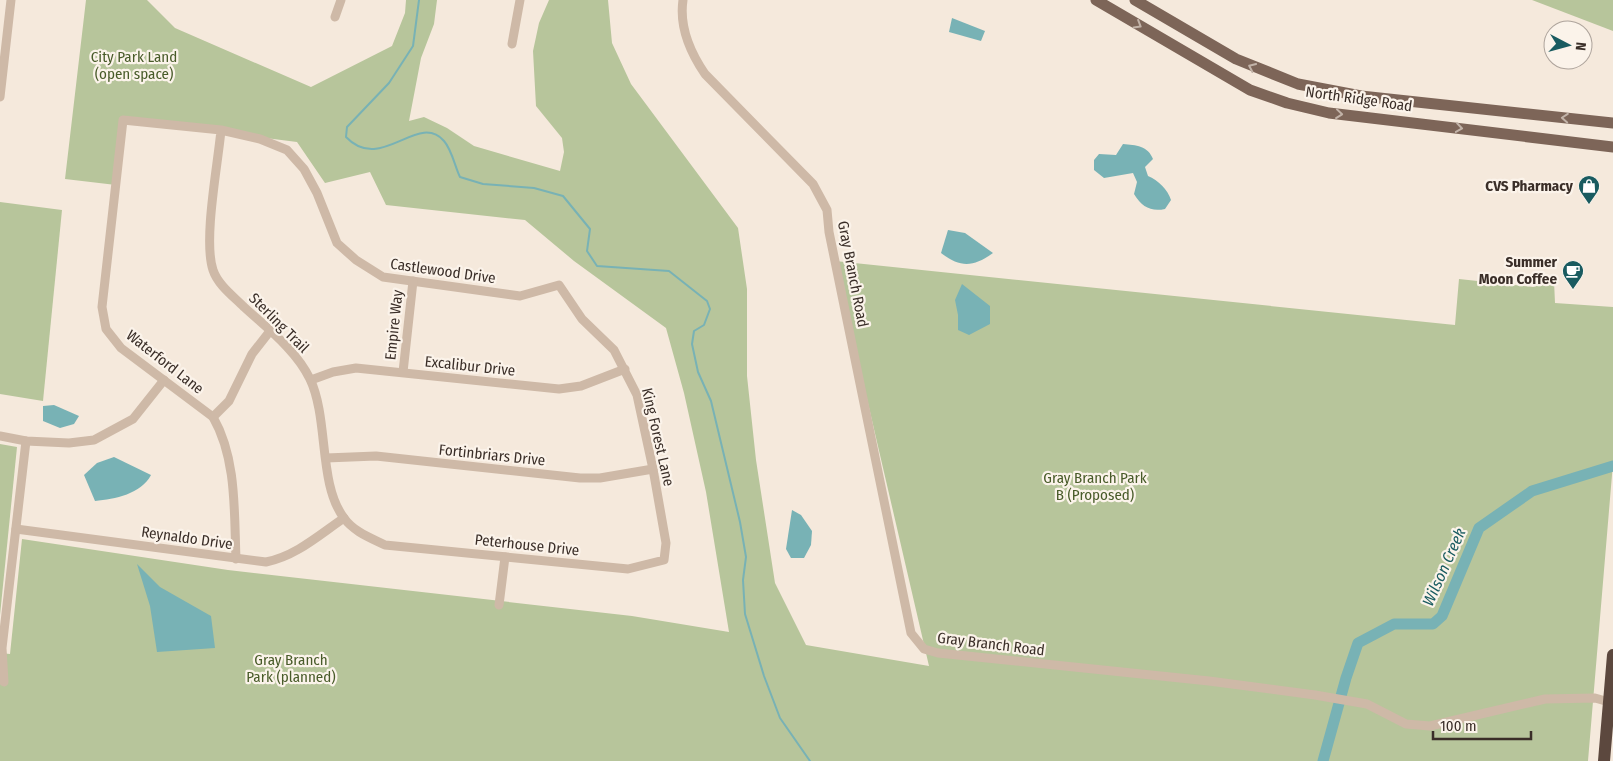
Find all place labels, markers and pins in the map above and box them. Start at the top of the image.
shop icon: CVS Pharmacy [1577,174,1601,205]
place label: CVS Pharmacy [1485,177,1574,195]
place label: Summer Moon Coffee [1479,253,1558,288]
cafe icon: Summer Moon Coffee [1561,259,1585,290]

